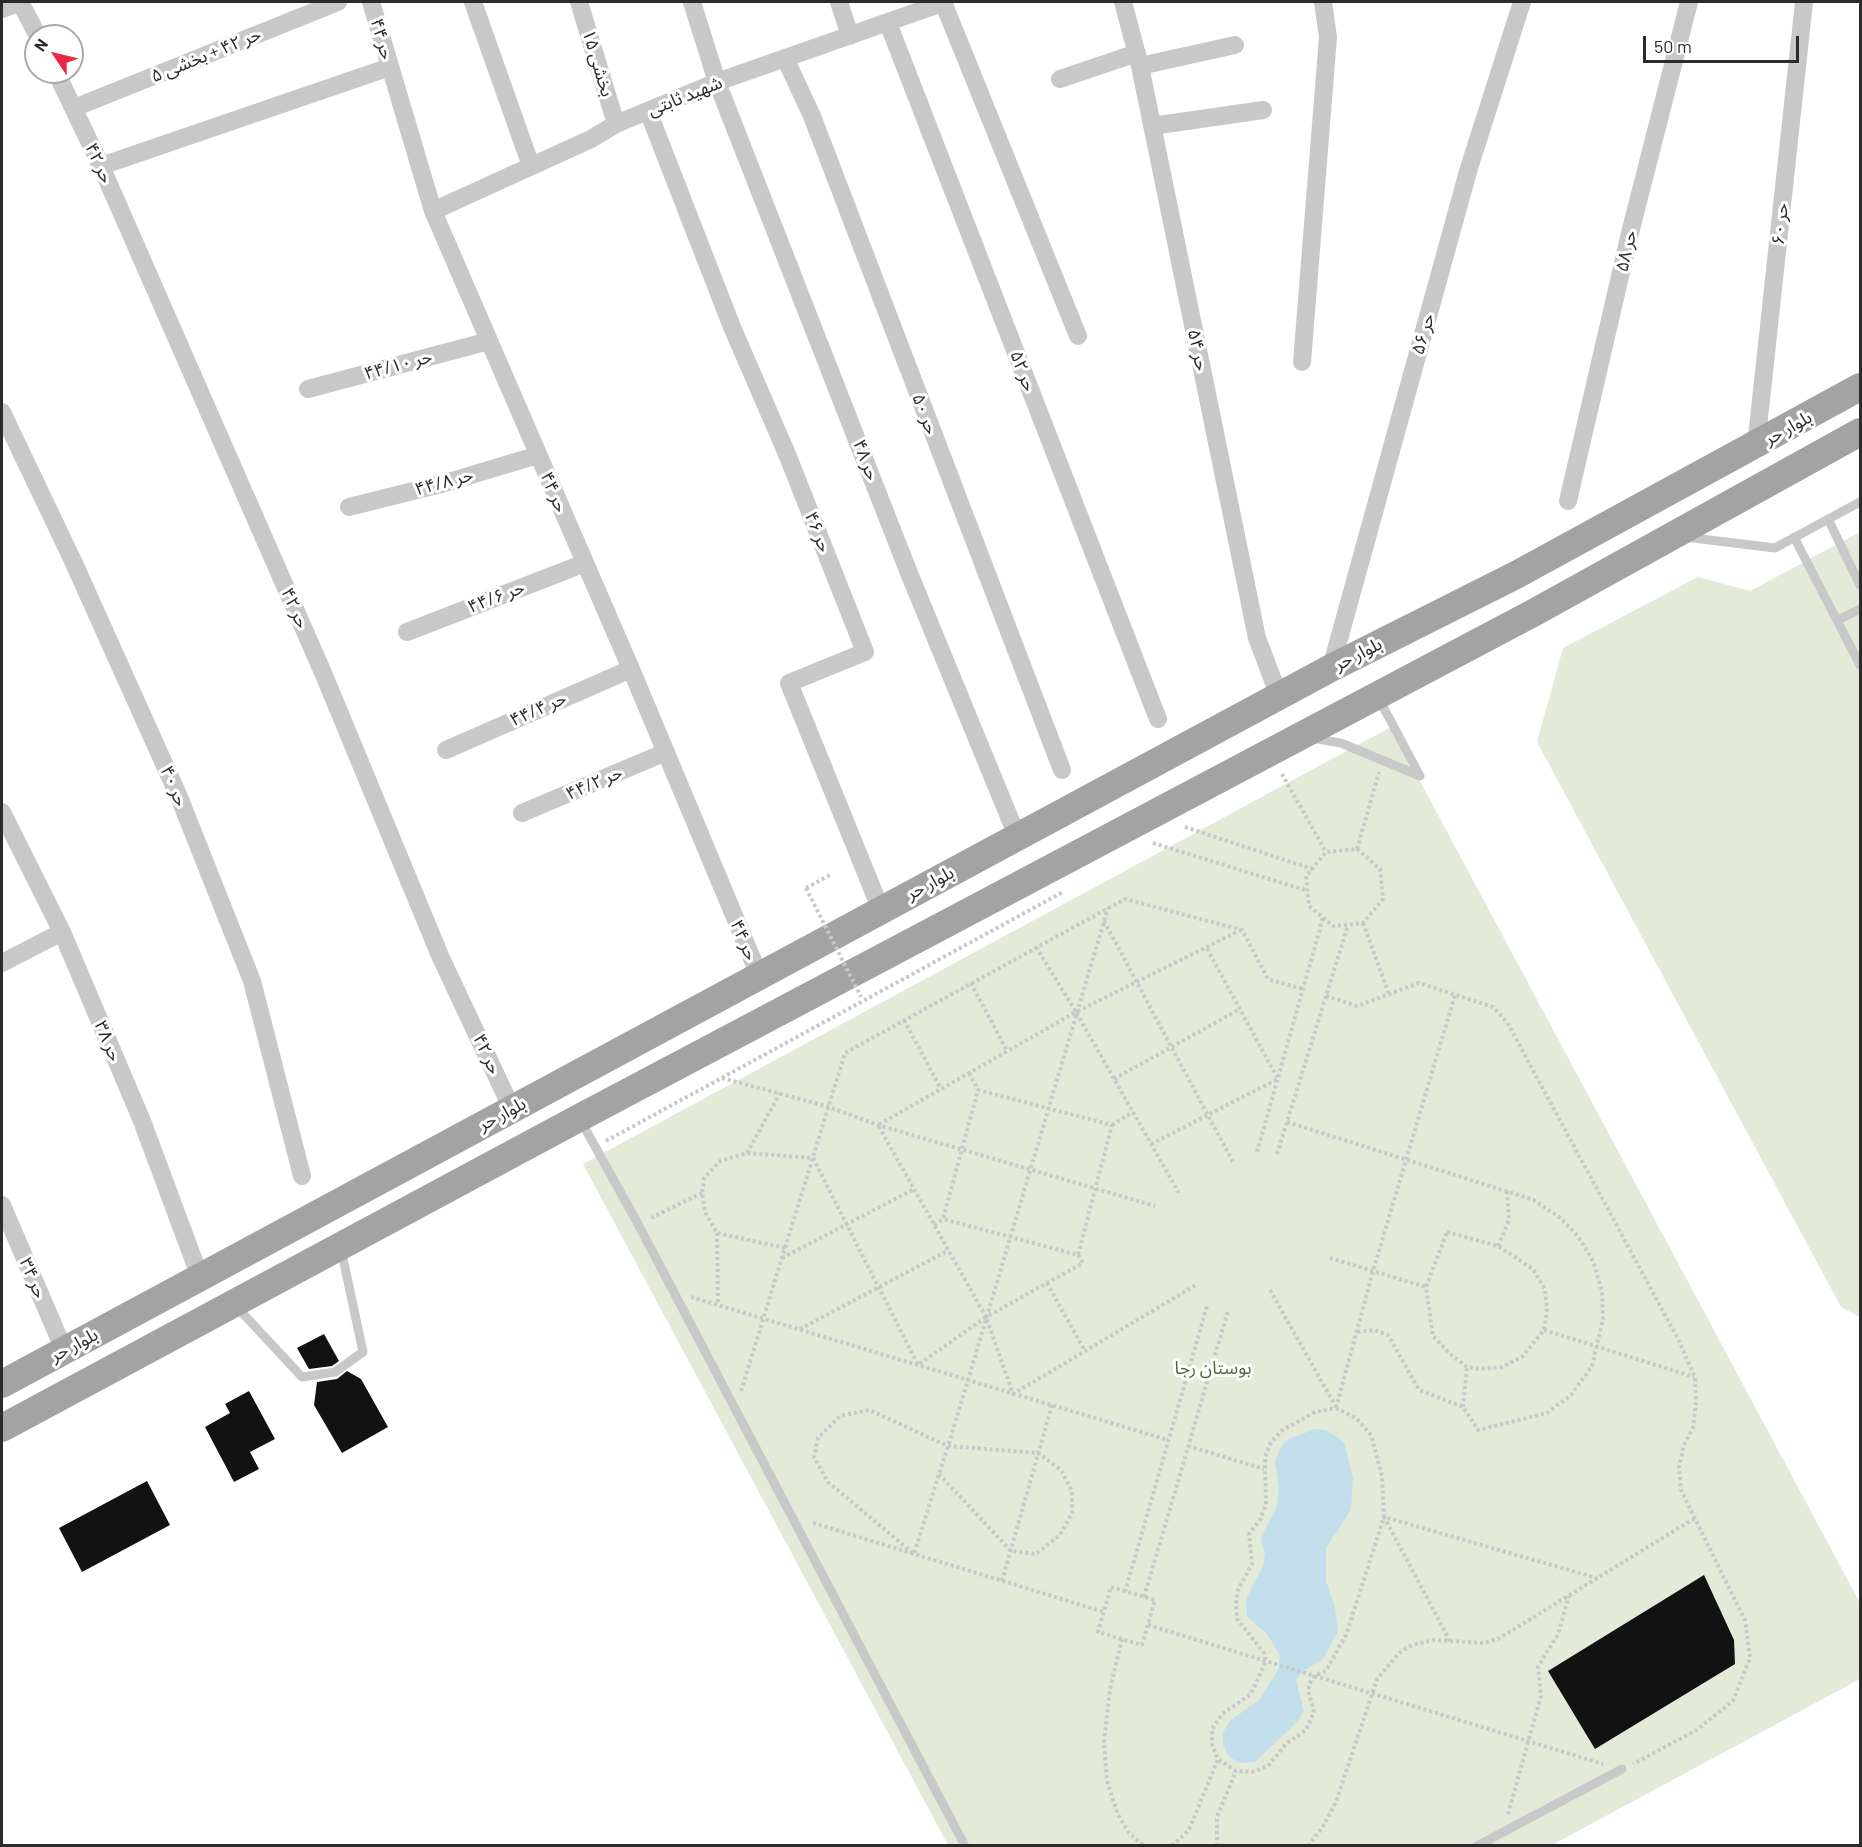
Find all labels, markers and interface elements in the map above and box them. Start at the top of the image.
street label: حر ۴۴ [366,16,398,62]
street label: حر ۴۲ + بخشی ۵ [148,23,264,87]
north arrow [24,24,84,84]
scale bar [1646,24,1802,62]
street label: بخشی ۱۵ [578,27,618,99]
text: N [30,35,51,54]
text: 50 m [1654,35,1692,57]
street label: شهید ثابتی [645,71,725,121]
street label: حر ۴۲ [80,139,118,187]
street label: حر ۶۰ [1767,202,1793,246]
street label: حر ۵۸ [1611,228,1641,274]
street label: حر ۵۶ [1407,311,1439,357]
street label: حر ۵۴ [1183,327,1213,373]
street label: حر ۴۴/۱۰ [362,346,434,384]
street label: حر ۵۲ [1005,348,1041,394]
street label: حر ۵۰ [907,391,943,437]
street label: بلوار حر [1760,406,1816,450]
street label: حر ۴۸ [848,437,884,483]
street label: حر ۴۴/۸ [413,464,475,500]
street label: حر ۴۴ [536,468,572,516]
street label: حر ۴۶ [800,509,836,555]
street label: حر ۴۴/۶ [464,576,528,618]
street label: حر ۴۲ [277,584,313,632]
street label: بلوار حر [1330,633,1386,675]
street label: حر ۴۴/۴ [506,687,570,731]
street label: حر ۴۴/۲ [562,761,626,805]
street label: حر ۴۰ [156,762,192,810]
street label: بلوار حر [902,862,958,904]
street label: حر ۴۴ [726,916,762,964]
street label: حر ۳۸ [90,1017,126,1065]
street label: حر ۴۲ [468,1030,506,1078]
street label: بلوار حر [474,1093,530,1135]
street label: حر ۳۴ [15,1254,51,1302]
street label: بلوار حر [46,1324,102,1366]
park label: بوستان رجا [1174,1357,1252,1379]

